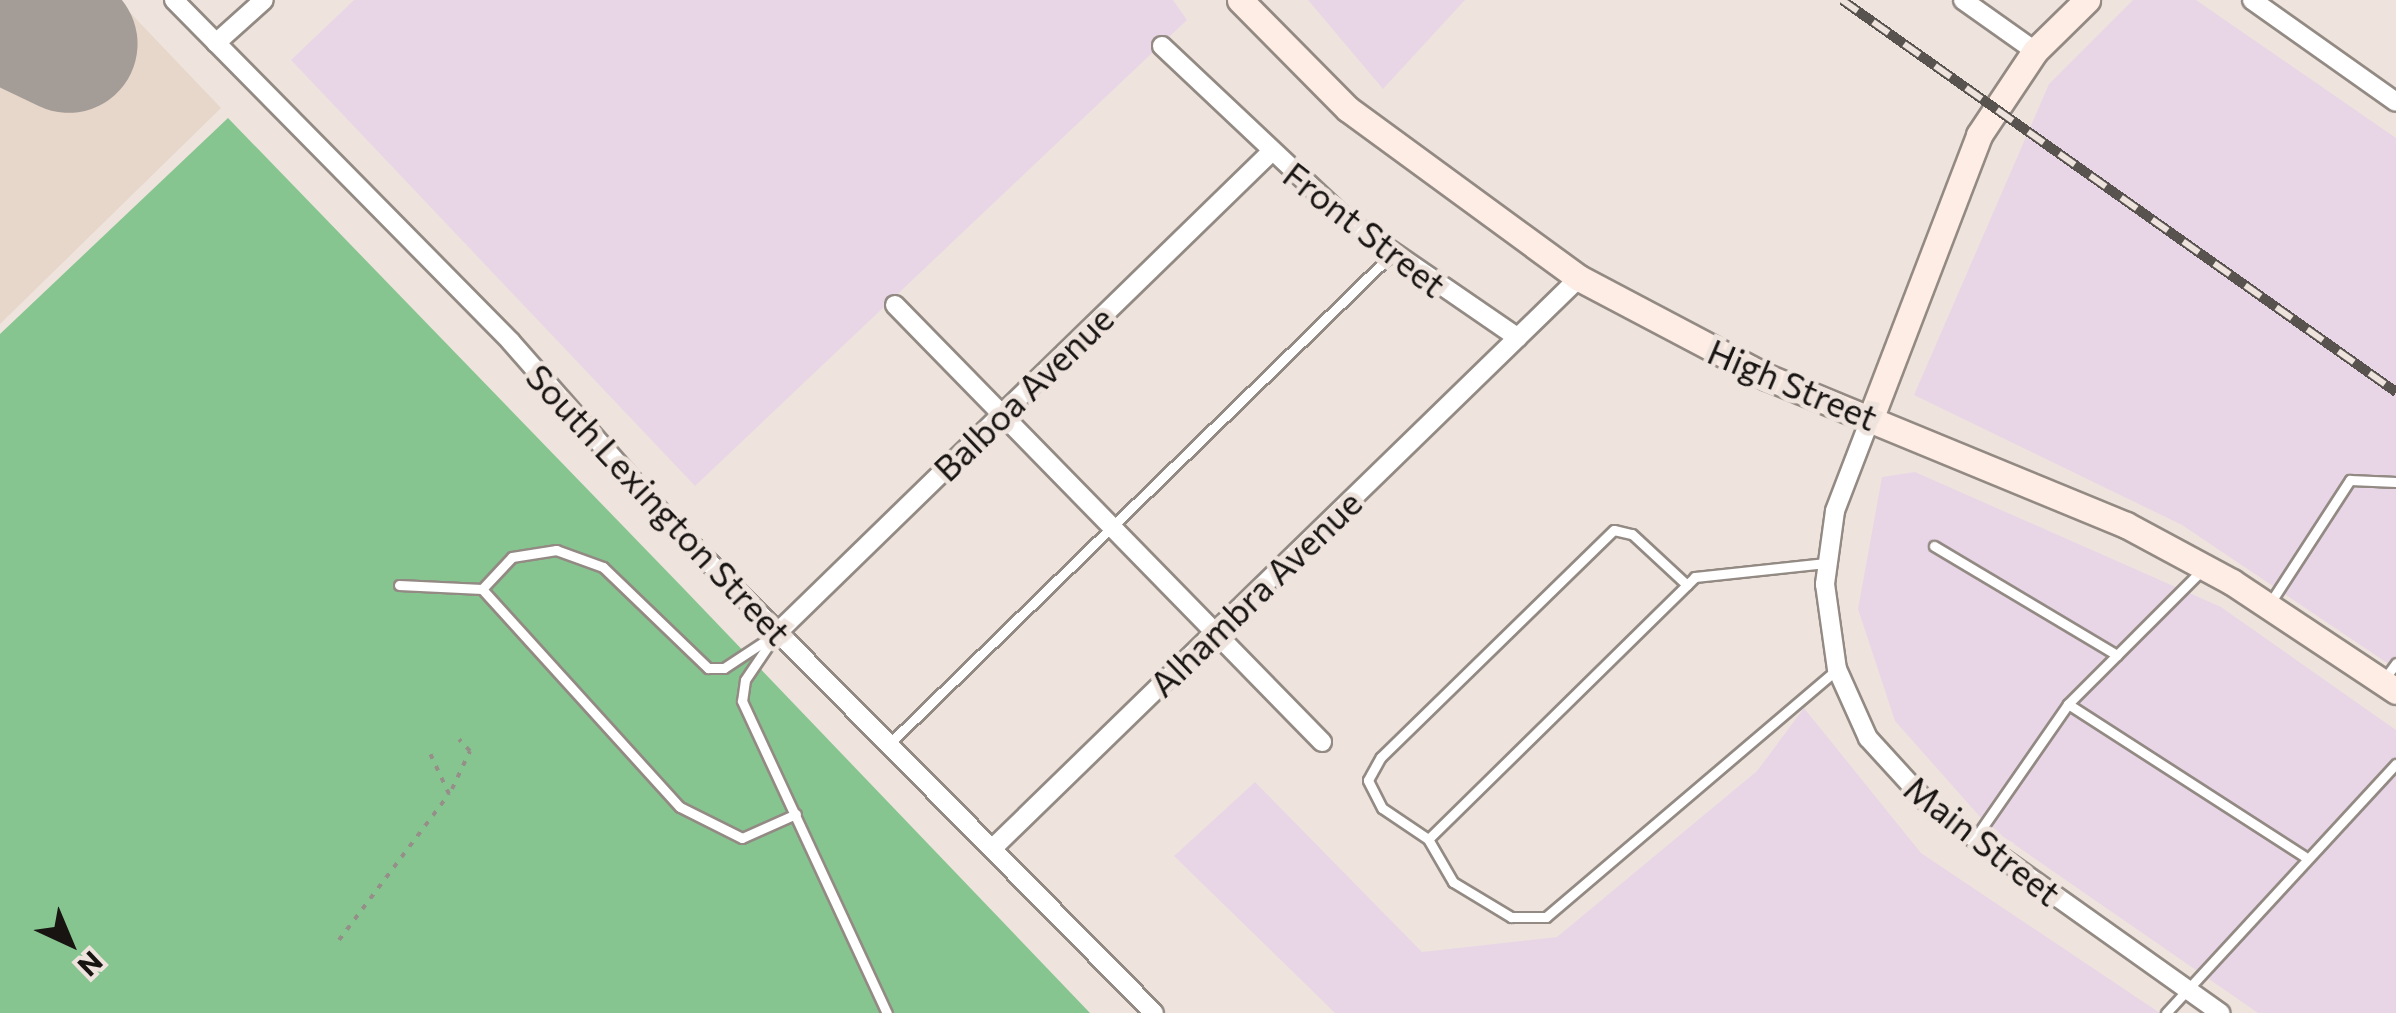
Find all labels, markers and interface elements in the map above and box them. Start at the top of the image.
street label: Front Street [1276,153,1454,305]
street label: Balboa Avenue [925,297,1121,489]
street label: High Street [1702,330,1884,438]
street label: South Lexington Street [518,355,800,653]
street label: Alhambra Avenue [1140,481,1370,705]
street label: Main Street [1897,766,2069,914]
north arrow [20,893,120,993]
text: N [71,945,110,984]

